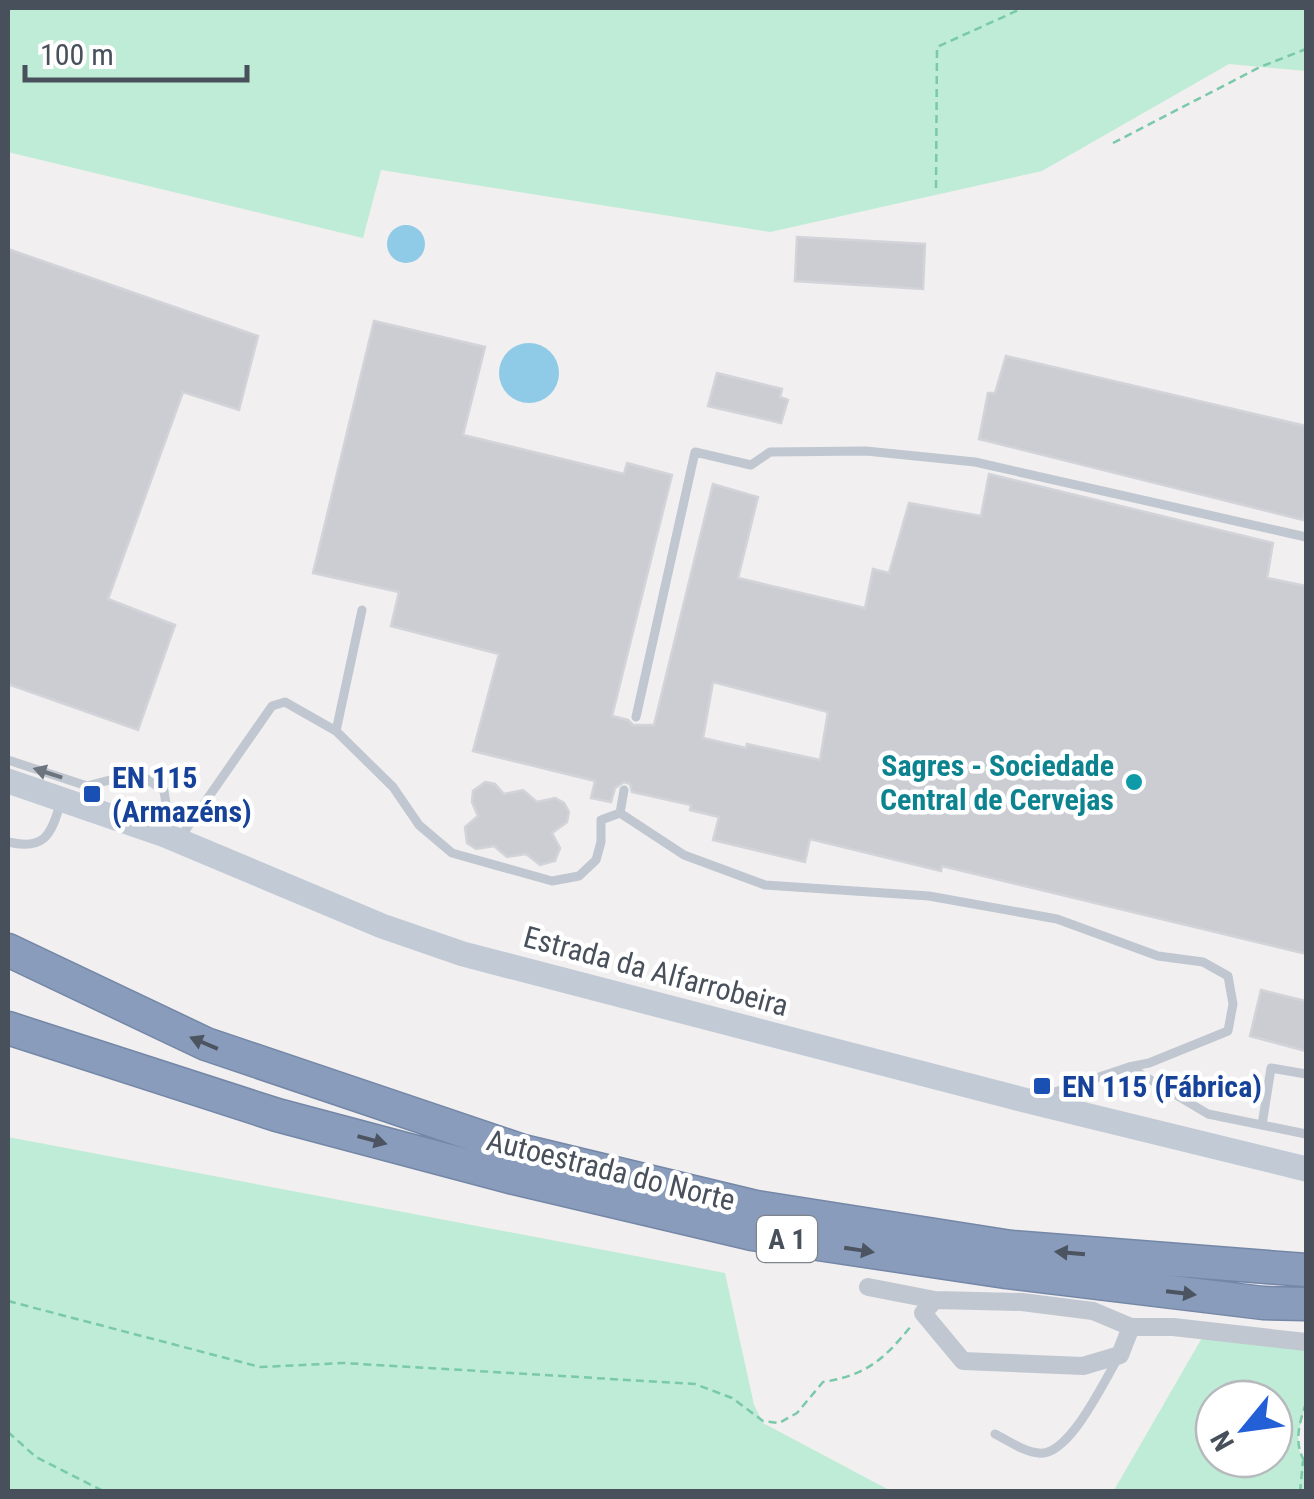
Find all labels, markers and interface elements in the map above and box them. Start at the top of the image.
scale bar [25,20,248,82]
text: 100 m [40,37,114,72]
place label: Sagres - Sociedade Central de Cervejas [880,748,1114,817]
place label: EN 115 (Armazéns) [112,760,252,829]
one-way arrow [33,765,63,780]
marker: Sagres - Sociedade Central de Cervejas [1123,771,1145,793]
marker: EN 115 (Armazéns) [81,783,103,805]
street label: Estrada da Alfarrobeira [520,919,792,1023]
one-way arrow [189,1034,219,1050]
place label: EN 115 (Fábrica) [1062,1069,1262,1104]
marker: EN 115 (Fábrica) [1031,1075,1053,1097]
street label: Autoestrada do Norte [483,1122,739,1218]
one-way arrow [357,1133,388,1149]
road number: A 1 [757,1216,817,1262]
one-way arrow [844,1243,875,1259]
one-way arrow [1053,1244,1085,1260]
one-way arrow [1166,1285,1198,1301]
north arrow [1194,1379,1294,1479]
text: N [1204,1425,1241,1456]

